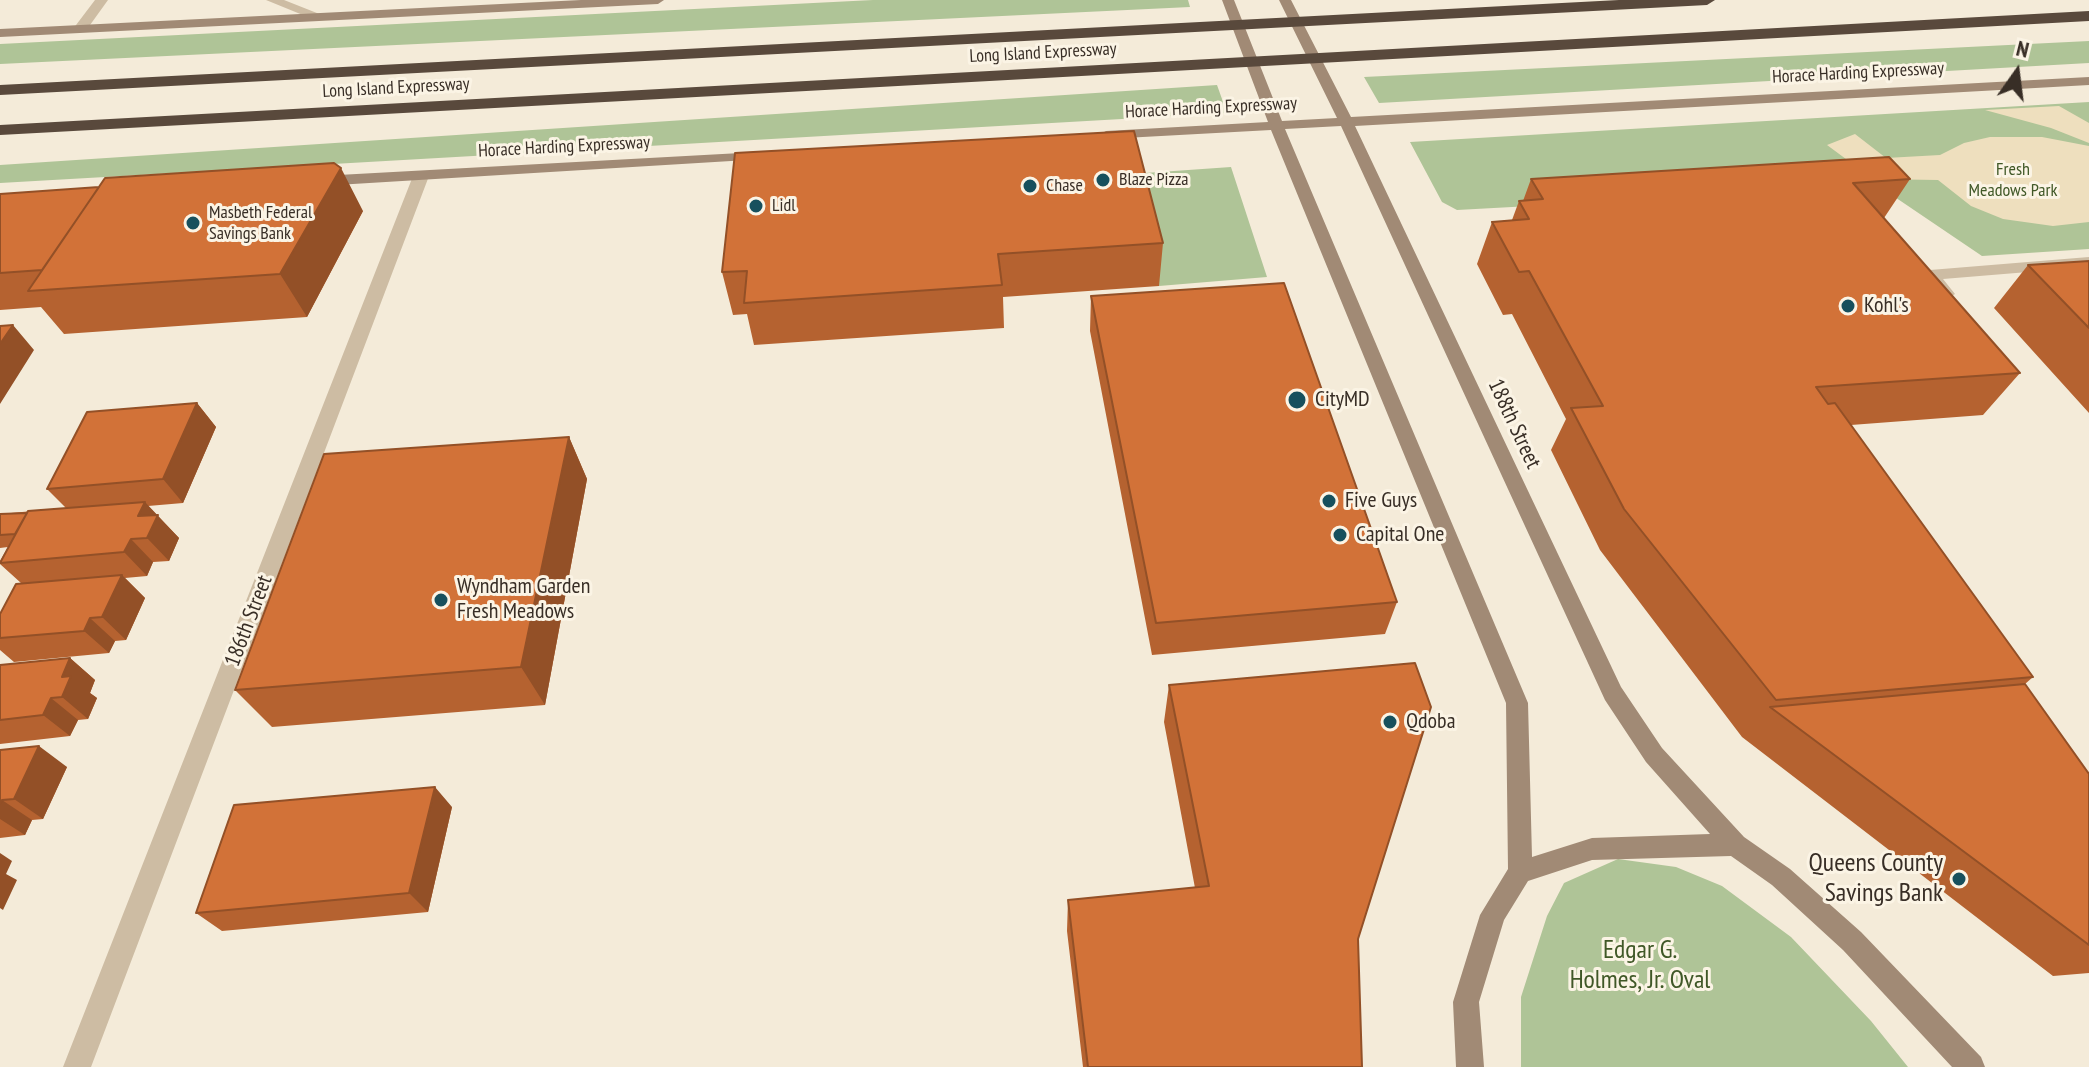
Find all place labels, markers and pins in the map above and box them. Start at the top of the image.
place label: Blaze Pizza [1119,169,1189,191]
marker: Blaze Pizza [1094,171,1112,189]
place label: Chase [1046,175,1083,197]
marker: Chase [1021,177,1039,195]
place label: Lidl [772,195,795,217]
marker: Lidl [747,197,765,215]
place label: Masbeth Federal Savings Bank [209,202,312,244]
marker: Masbeth Federal Savings Bank [184,214,202,232]
place label: Kohl's [1864,293,1909,319]
marker: Kohl's [1839,297,1857,315]
place label: CityMD [1315,387,1370,413]
marker: CityMD [1286,389,1308,411]
place label: Five Guys [1345,488,1417,514]
marker: Five Guys [1320,492,1338,510]
place label: Capital One [1356,522,1444,548]
marker: Capital One [1331,526,1349,544]
place label: Wyndham Garden Fresh Meadows [457,574,590,626]
marker: Wyndham Garden Fresh Meadows [432,591,450,609]
place label: Qdoba [1406,709,1455,735]
marker: Qdoba [1381,713,1399,731]
place label: Queens County Savings Bank [1809,848,1943,910]
marker: Queens County Savings Bank [1950,870,1968,888]

